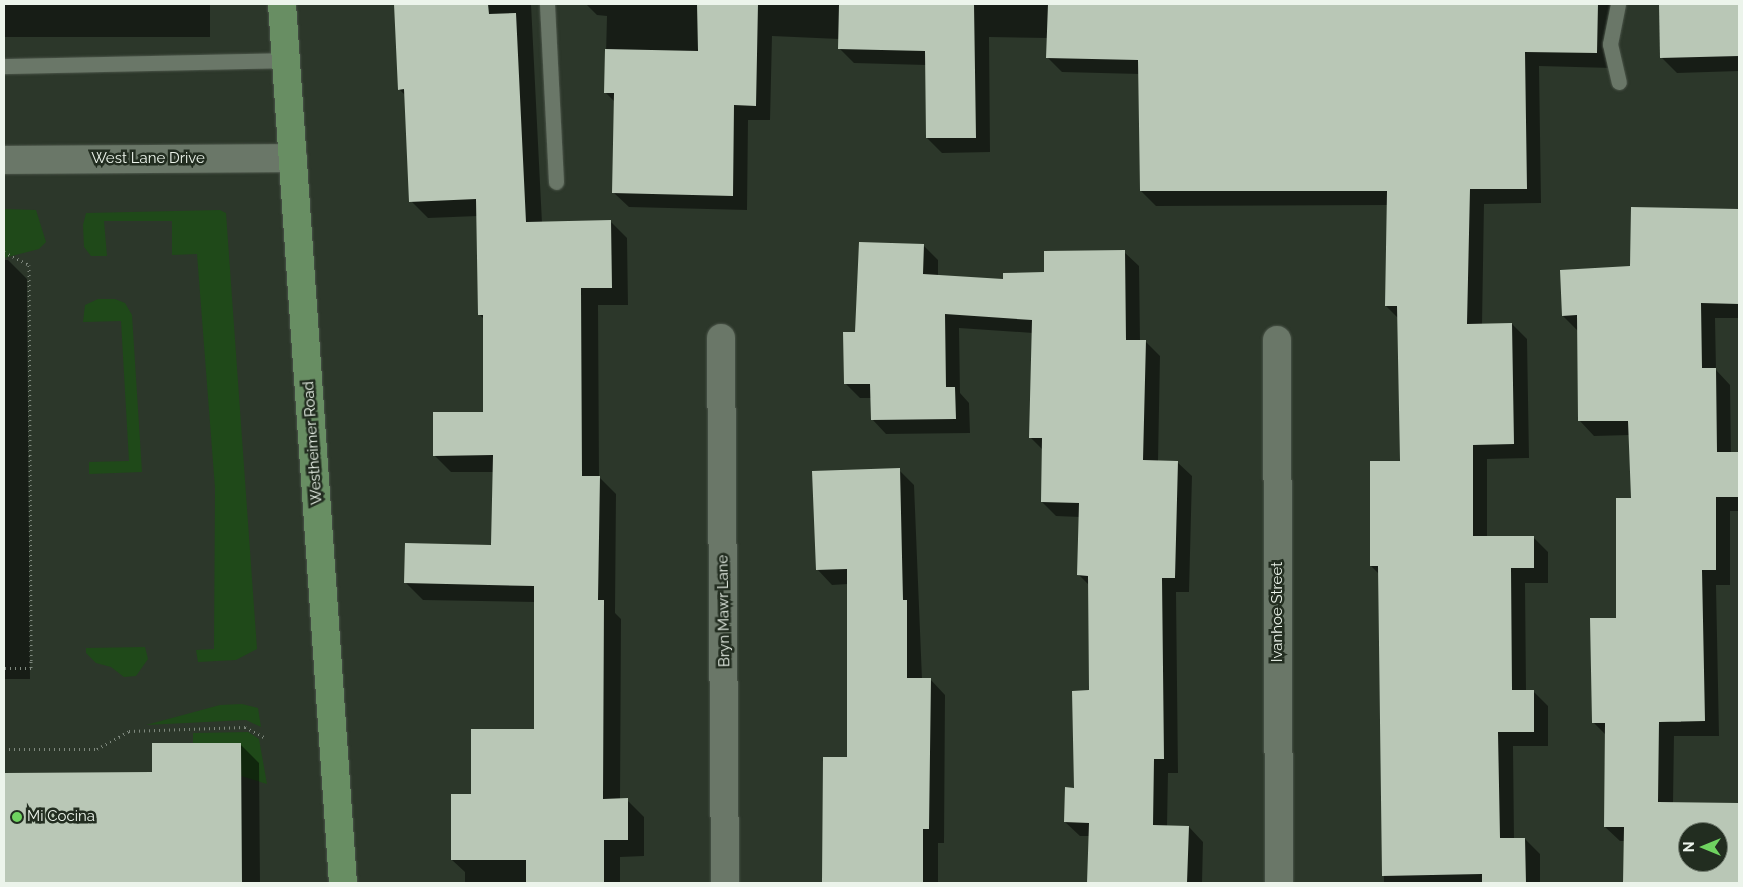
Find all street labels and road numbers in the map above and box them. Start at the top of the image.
street label: West Lane Drive [91,150,205,168]
street label: Westheimer Road [300,380,326,506]
street label: Bryn Mawr Lane [714,554,734,668]
street label: Ivanhoe Street [1269,562,1287,662]

